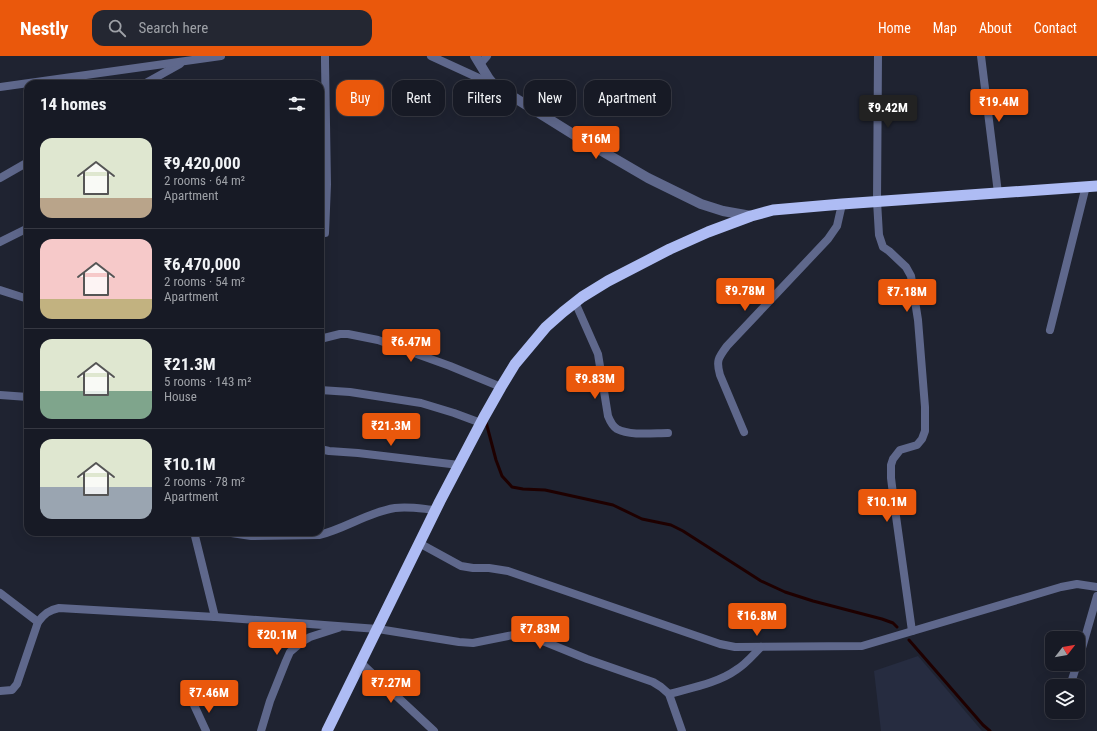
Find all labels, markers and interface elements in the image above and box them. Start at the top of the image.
search box [92,10,372,46]
text: Nestly [20,17,68,40]
icon: search [106,17,128,39]
text: Search here [138,19,208,37]
text: Home [878,20,911,36]
text: Map [933,20,957,36]
text: About [979,20,1012,36]
text: Contact [1034,20,1077,36]
chip: Buy [336,80,384,116]
chip: Rent [392,80,445,116]
chip: Filters [453,80,516,116]
chip: New [524,80,576,116]
chip: Apartment [584,80,671,116]
pin: ₹19.4M [966,89,1032,123]
icon: filters [286,93,308,115]
text: 14 homes [40,94,106,114]
text: ₹19.4M [979,94,1019,109]
pin: ₹9.42M [855,95,921,129]
text: ₹9.42M [868,100,908,115]
pin: ₹16M [572,126,620,160]
text: ₹16M [581,131,611,146]
text: ₹9,420,000 [164,153,241,173]
icon: home [72,154,120,202]
text: 2 rooms · 64 m² [164,173,245,188]
text: Apartment [164,188,218,203]
text: ₹6,470,000 [164,254,241,274]
icon: home [72,255,120,303]
text: 2 rooms · 54 m² [164,274,245,289]
pin: ₹9.78M [712,278,778,312]
pin: ₹7.18M [874,279,940,313]
text: ₹9.78M [725,283,765,298]
text: ₹7.18M [887,284,927,299]
text: Apartment [164,289,218,304]
pin: ₹6.47M [378,329,444,363]
text: ₹6.47M [391,334,431,349]
text: ₹21.3M [164,354,216,374]
icon: home [72,355,120,403]
pin: ₹9.83M [562,366,628,400]
text: ₹9.83M [575,371,615,386]
text: 5 rooms · 143 m² [164,374,251,389]
text: House [164,389,197,404]
pin: ₹21.3M [358,413,424,447]
text: ₹21.3M [371,418,411,433]
text: ₹10.1M [164,454,216,474]
icon: home [72,455,120,503]
text: 2 rooms · 78 m² [164,474,245,489]
text: Apartment [164,489,218,504]
pin: ₹10.1M [854,489,920,523]
text: ₹10.1M [867,494,907,509]
pin: ₹16.8M [724,603,790,637]
text: ₹16.8M [737,608,777,623]
pin: ₹7.83M [507,616,573,650]
text: ₹7.83M [520,621,560,636]
pin: ₹20.1M [244,622,310,656]
text: ₹20.1M [257,627,297,642]
north arrow [1045,631,1085,671]
map controls [1045,631,1085,719]
pin: ₹7.27M [358,670,424,704]
text: ₹7.27M [371,675,411,690]
button: layers [1045,679,1085,719]
pin: ₹7.46M [176,680,242,714]
text: ₹7.46M [189,685,229,700]

